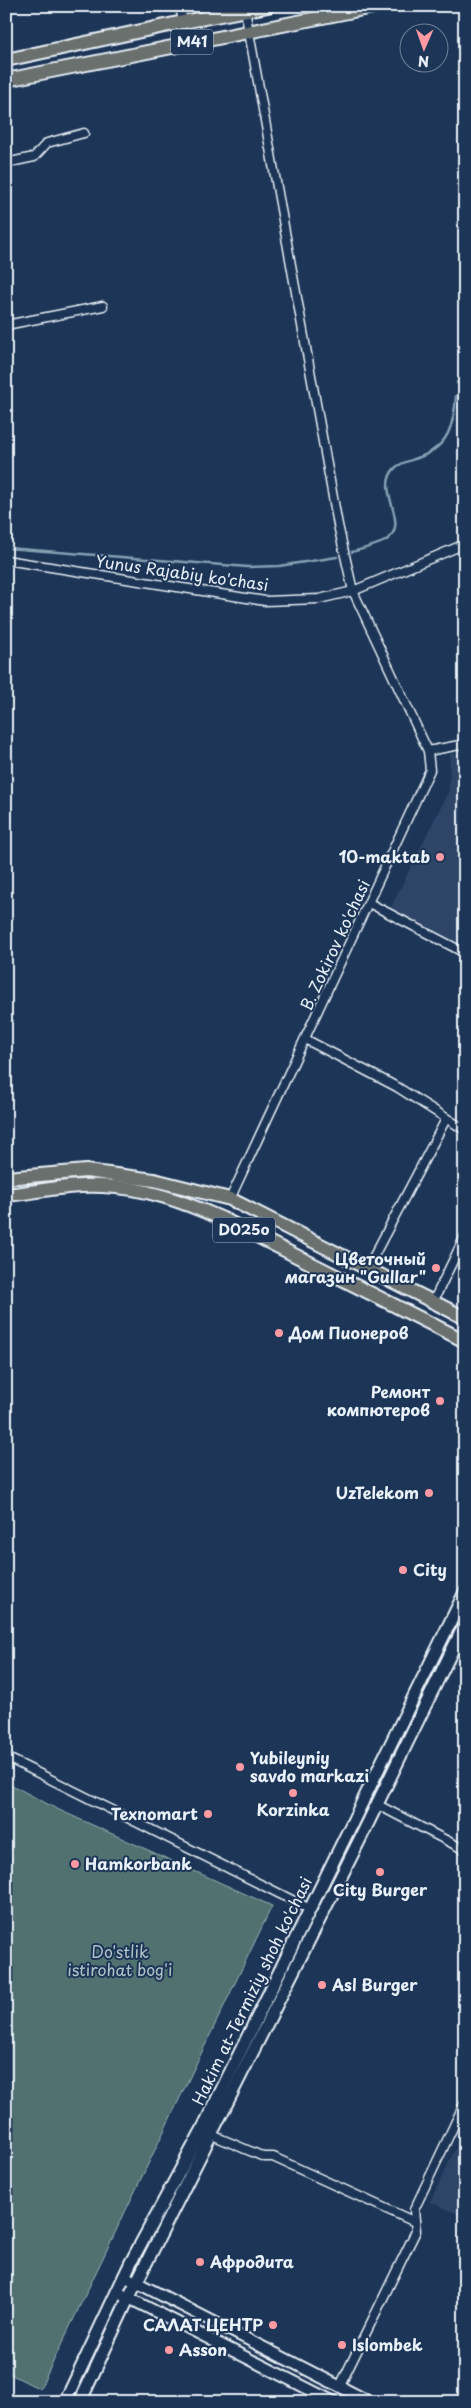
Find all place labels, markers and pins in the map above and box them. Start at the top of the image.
place label: 10-maktab [339,844,430,868]
marker: 10-maktab [434,851,446,863]
place label: Цветочный магазин "Gullar" [285,1246,426,1288]
marker: Цветочный магазин "Gullar" [430,1262,442,1274]
place label: Дом Пионеров [288,1320,409,1344]
marker: Дом Пионеров [273,1327,285,1339]
place label: Ремонт компютеров [327,1379,431,1421]
marker: Ремонт компютеров [434,1395,446,1407]
place label: UzTelekom [336,1480,419,1504]
marker: UzTelekom [423,1487,435,1499]
place label: City [413,1557,447,1581]
marker: City [397,1564,409,1576]
place label: Yubileyniy savdo markazi [250,1745,369,1787]
marker: Yubileyniy savdo markazi [234,1761,246,1773]
marker: Korzinka [287,1787,299,1799]
place label: Korzinka [256,1797,330,1821]
place label: Texnomart [111,1801,198,1825]
marker: Texnomart [202,1808,214,1820]
place label: Hamkorbank [85,1851,192,1875]
marker: Hamkorbank [69,1858,81,1870]
marker: City Burger [374,1866,386,1878]
place label: City Burger [333,1877,428,1901]
place label: Asl Burger [331,1972,418,1996]
marker: Asl Burger [316,1979,328,1991]
place label: Афродита [209,2249,294,2273]
marker: Афродита [194,2256,206,2268]
place label: САЛАТ ЦЕНТР [143,2312,263,2336]
marker: САЛАТ ЦЕНТР [267,2319,279,2331]
place label: Islombek [352,2332,423,2356]
place label: Asson [179,2337,227,2361]
marker: Islombek [336,2339,348,2351]
marker: Asson [163,2344,175,2356]

